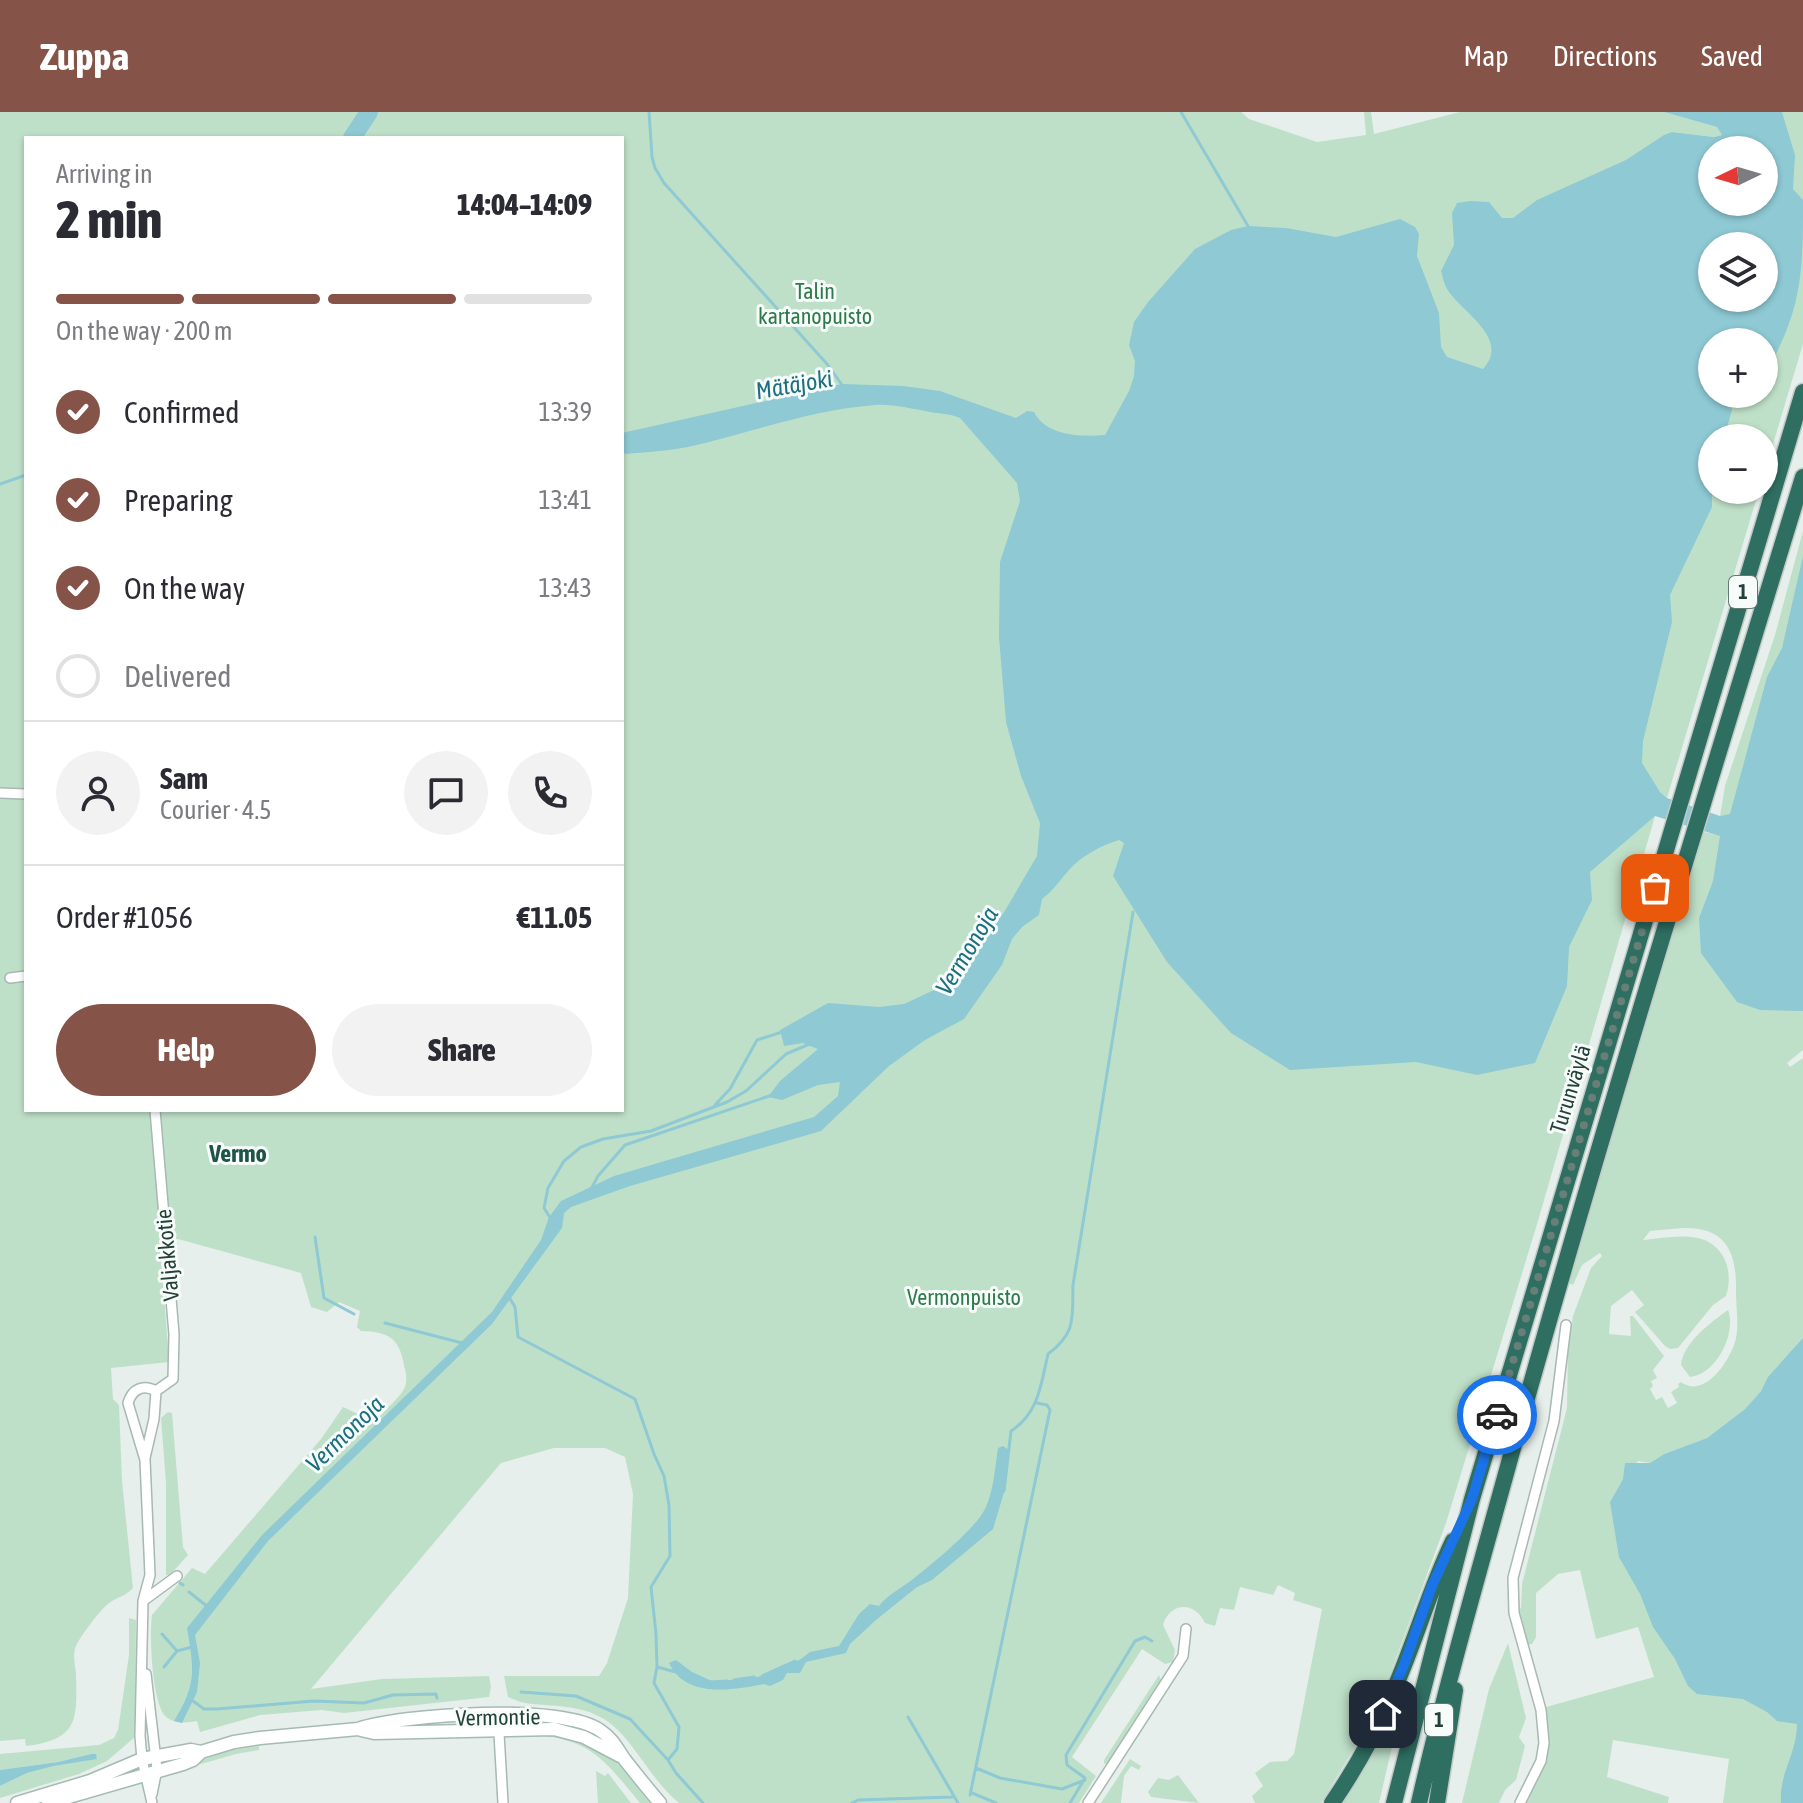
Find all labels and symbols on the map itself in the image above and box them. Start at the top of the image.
north arrow [1698,136,1778,216]
park label: Talin kartanopuisto [758,278,872,329]
water label: Mätäjoki [754,365,834,405]
road number: 1 [1729,576,1757,608]
pin [1621,854,1689,922]
water label: Vermonoja [930,902,1003,999]
street label: Turunväylä [1544,1042,1596,1136]
district label: Vermo [208,1140,267,1167]
street label: Valjakkotie [150,1208,184,1302]
park label: Vermonpuisto [907,1284,1021,1310]
courier [1457,1375,1537,1455]
water label: Vermonoja [300,1390,389,1477]
pin [1349,1680,1417,1748]
street label: Vermontie [455,1703,541,1731]
road number: 1 [1425,1704,1453,1736]

